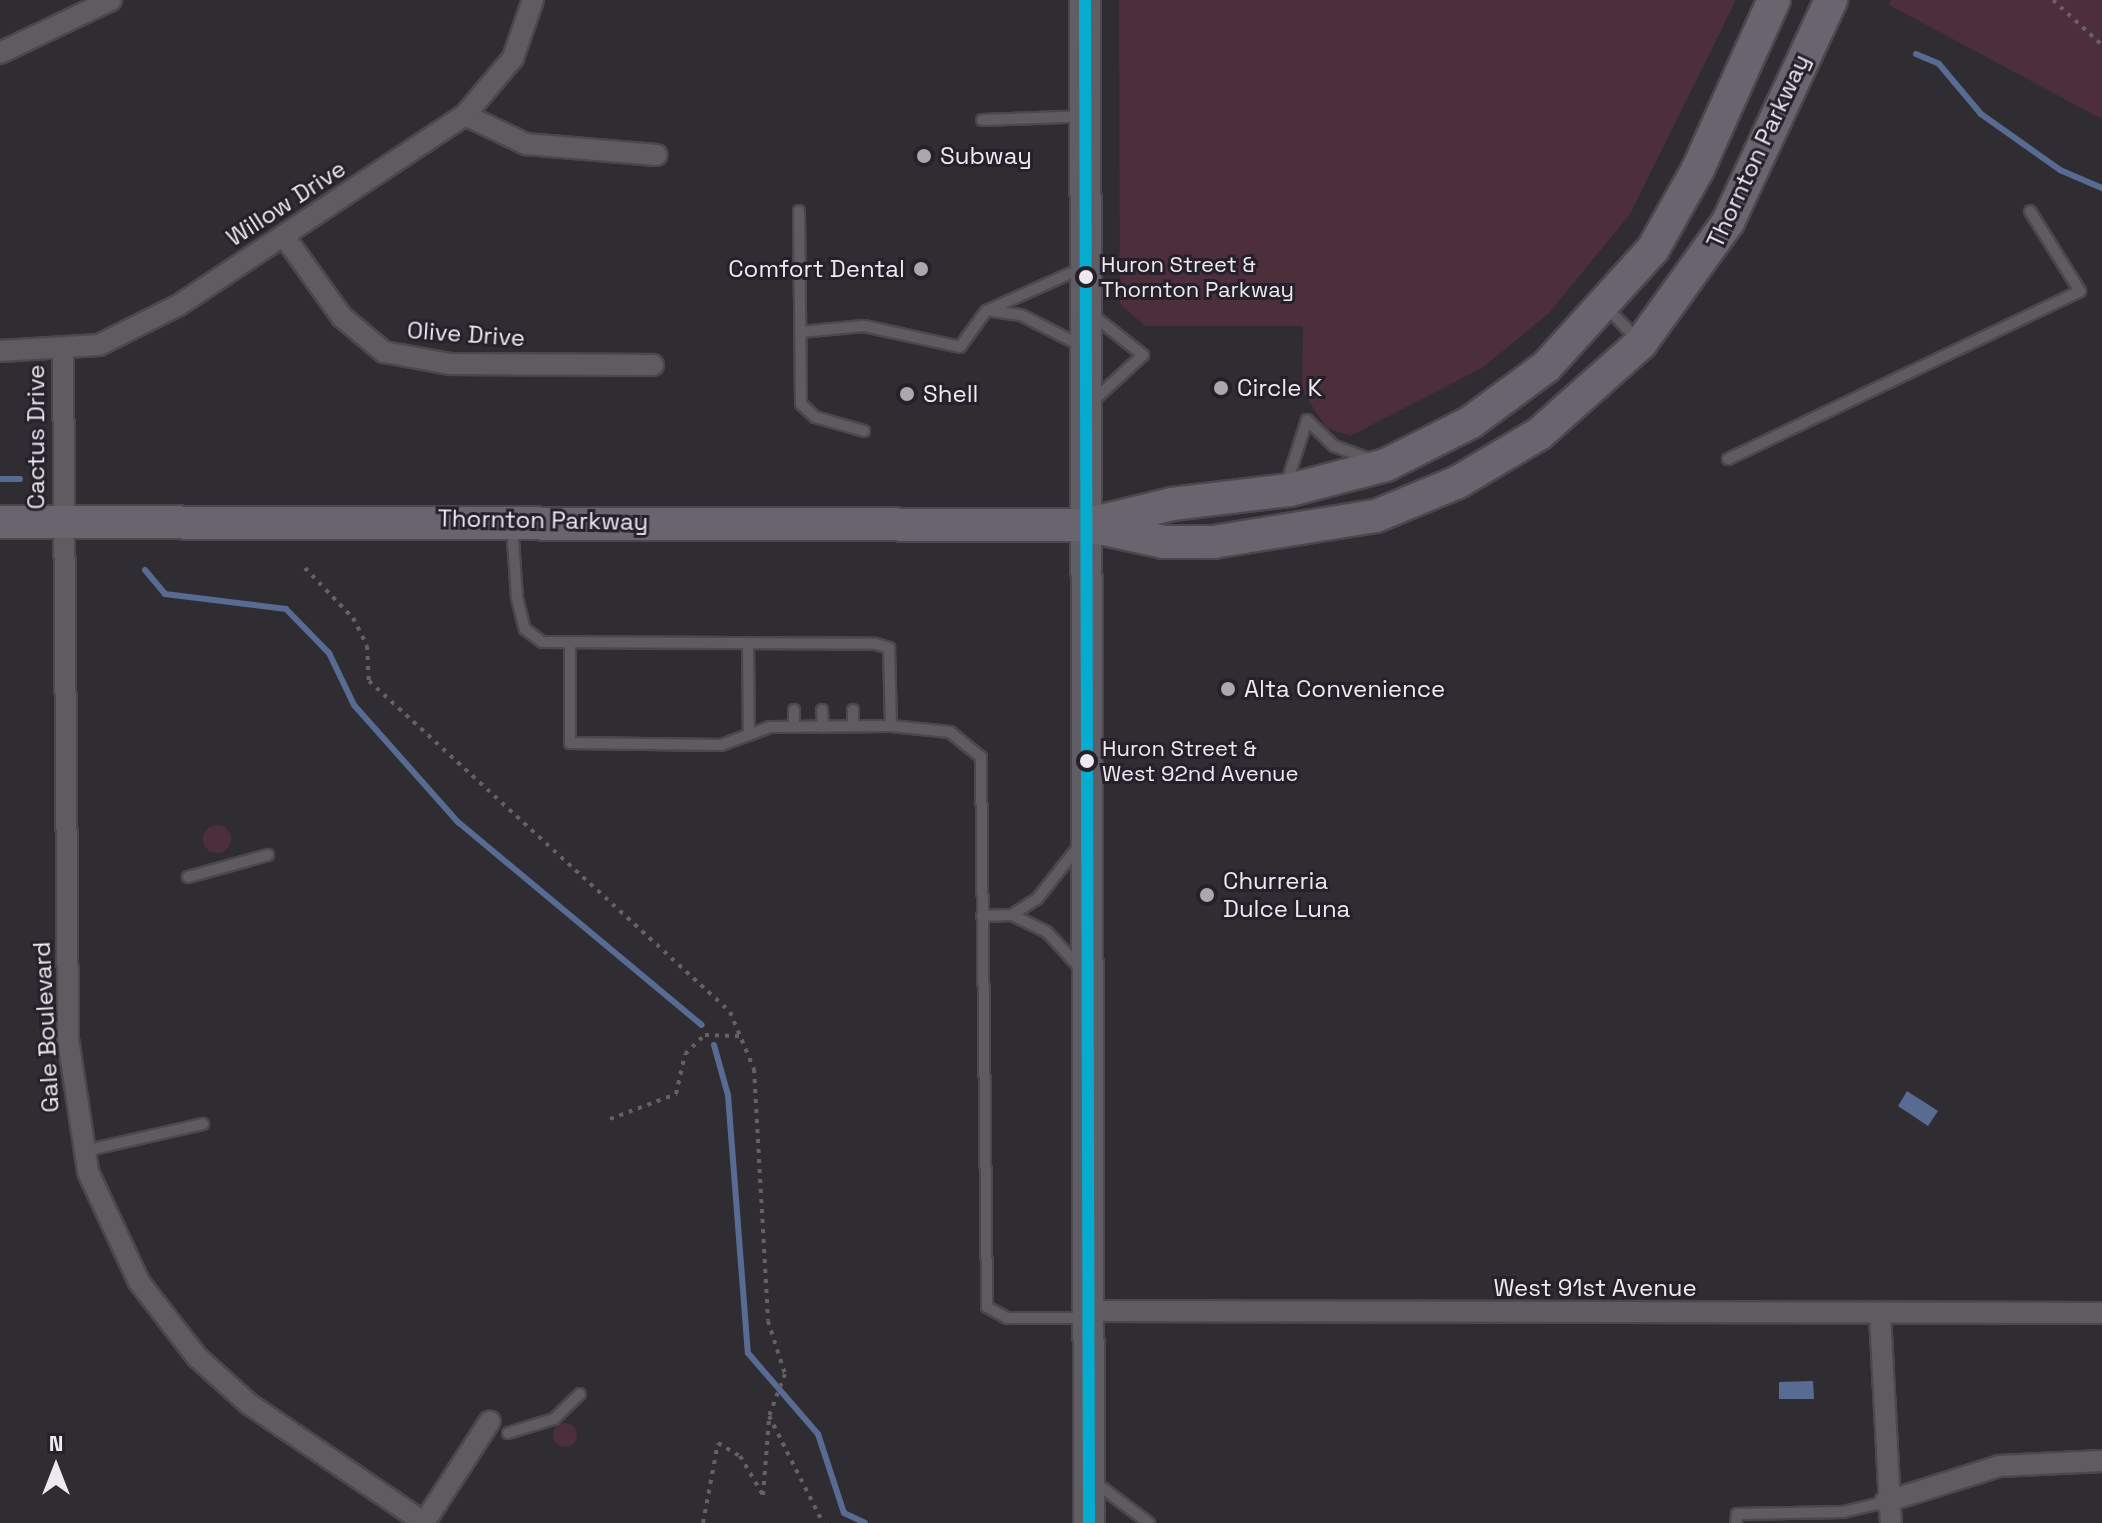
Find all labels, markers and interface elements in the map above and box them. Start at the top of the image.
street label: Thornton Parkway [1700,50,1816,252]
place label: Subway [940,142,1032,170]
marker: Subway [915,147,933,165]
street label: Willow Drive [221,154,351,252]
place label: Huron Street & Thornton Parkway [1101,251,1294,302]
place label: Comfort Dental [728,255,905,283]
marker: Comfort Dental [912,260,930,278]
marker: Huron Street & Thornton Parkway [1078,269,1094,285]
street label: Olive Drive [406,316,526,352]
street label: Cactus Drive [22,365,50,509]
place label: Circle K [1237,374,1322,402]
marker: Circle K [1212,379,1230,397]
place label: Shell [923,380,978,408]
marker: Shell [898,385,916,403]
street label: Thornton Parkway [438,504,648,536]
place label: Alta Convenience [1244,675,1445,703]
marker: Alta Convenience [1219,680,1237,698]
place label: Huron Street & West 92nd Avenue [1102,735,1299,786]
marker: Huron Street & West 92nd Avenue [1079,753,1095,769]
place label: Churreria Dulce Luna [1223,867,1350,923]
marker: Churreria Dulce Luna [1198,886,1216,904]
street label: Gale Boulevard [27,941,65,1113]
street label: West 91st Avenue [1493,1274,1697,1302]
north arrow [16,1427,96,1507]
text: N [49,1429,63,1457]

